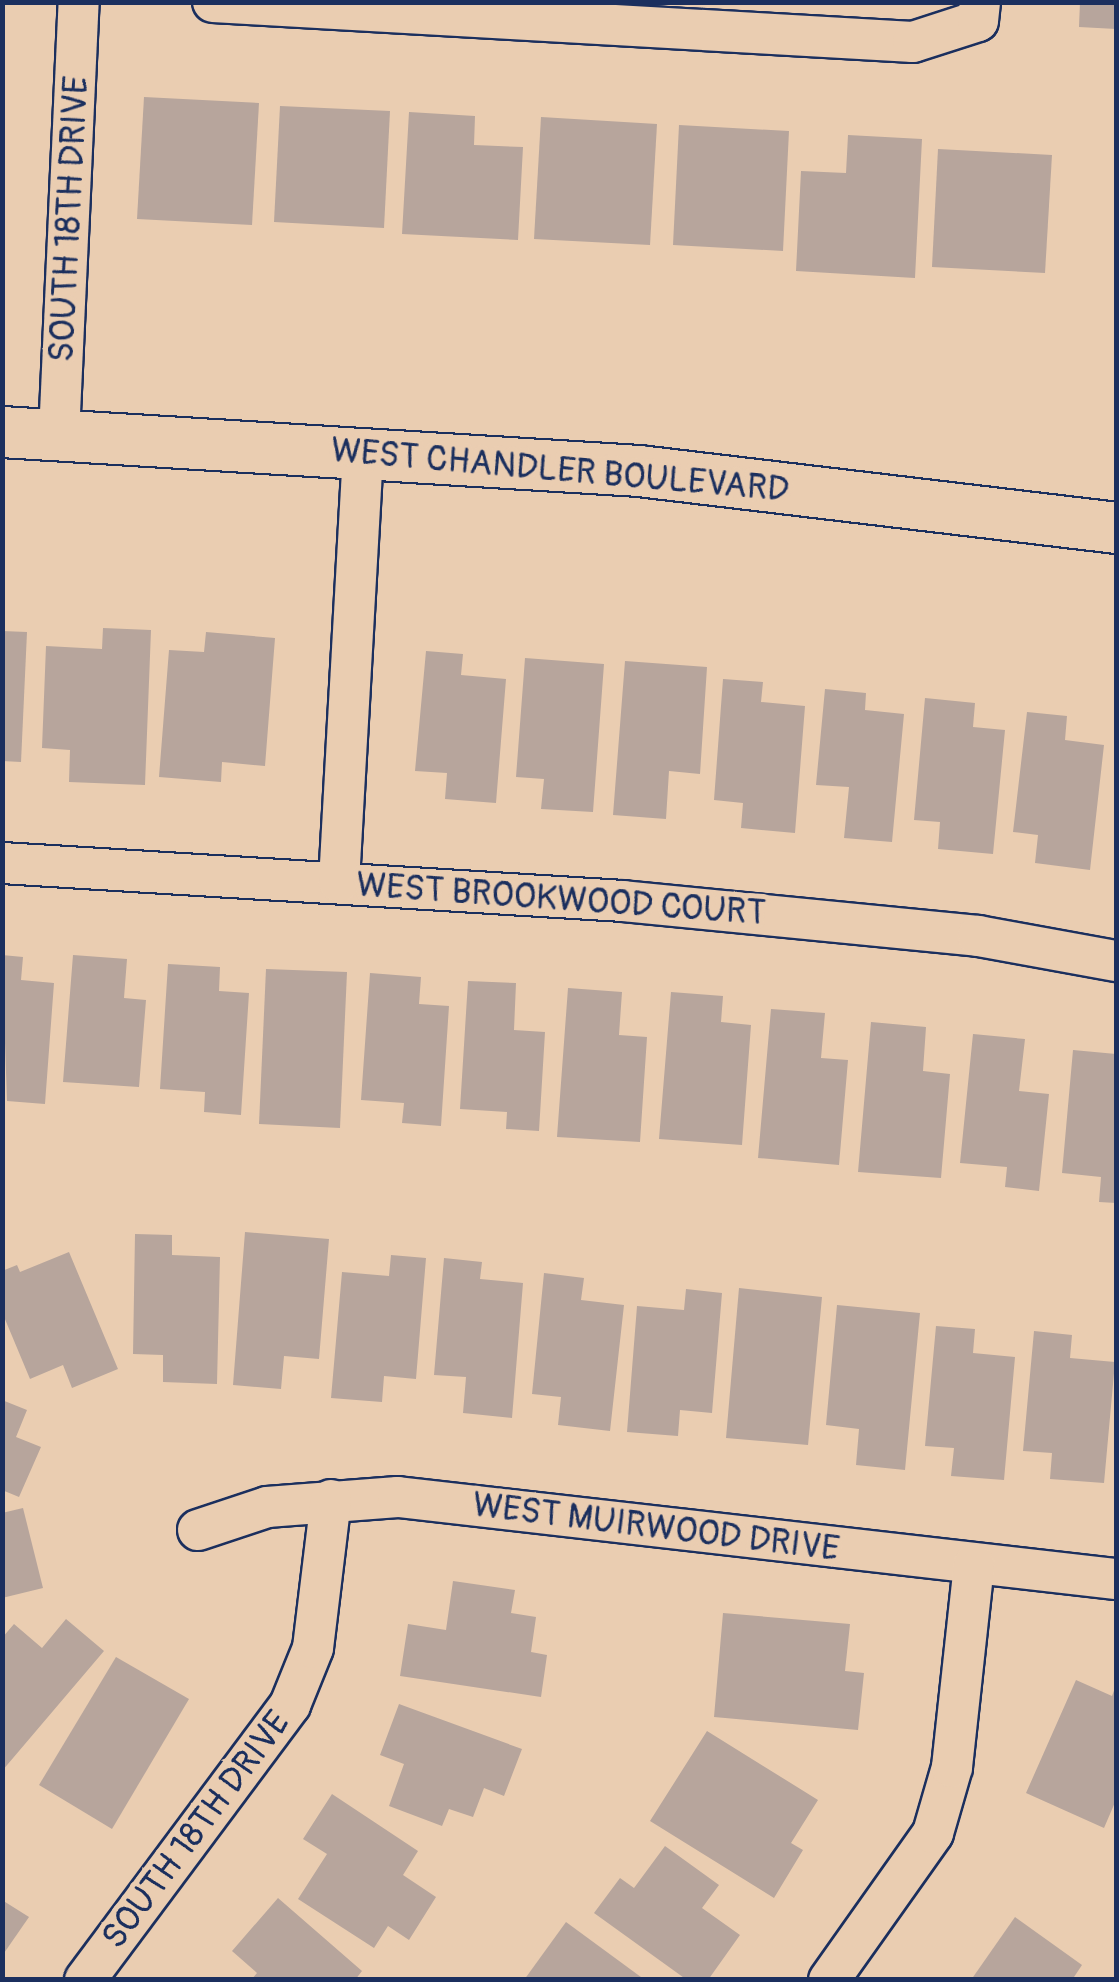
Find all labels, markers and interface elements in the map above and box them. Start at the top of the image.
street label: SOUTH 18TH DRIVE [41,75,97,363]
street label: WEST CHANDLER BOULEVARD [329,429,791,511]
street label: WEST BROOKWOOD COURT [355,864,767,934]
street label: WEST MUIRWOOD DRIVE [470,1484,842,1570]
street label: SOUTH 18TH DRIVE [93,1703,299,1957]

